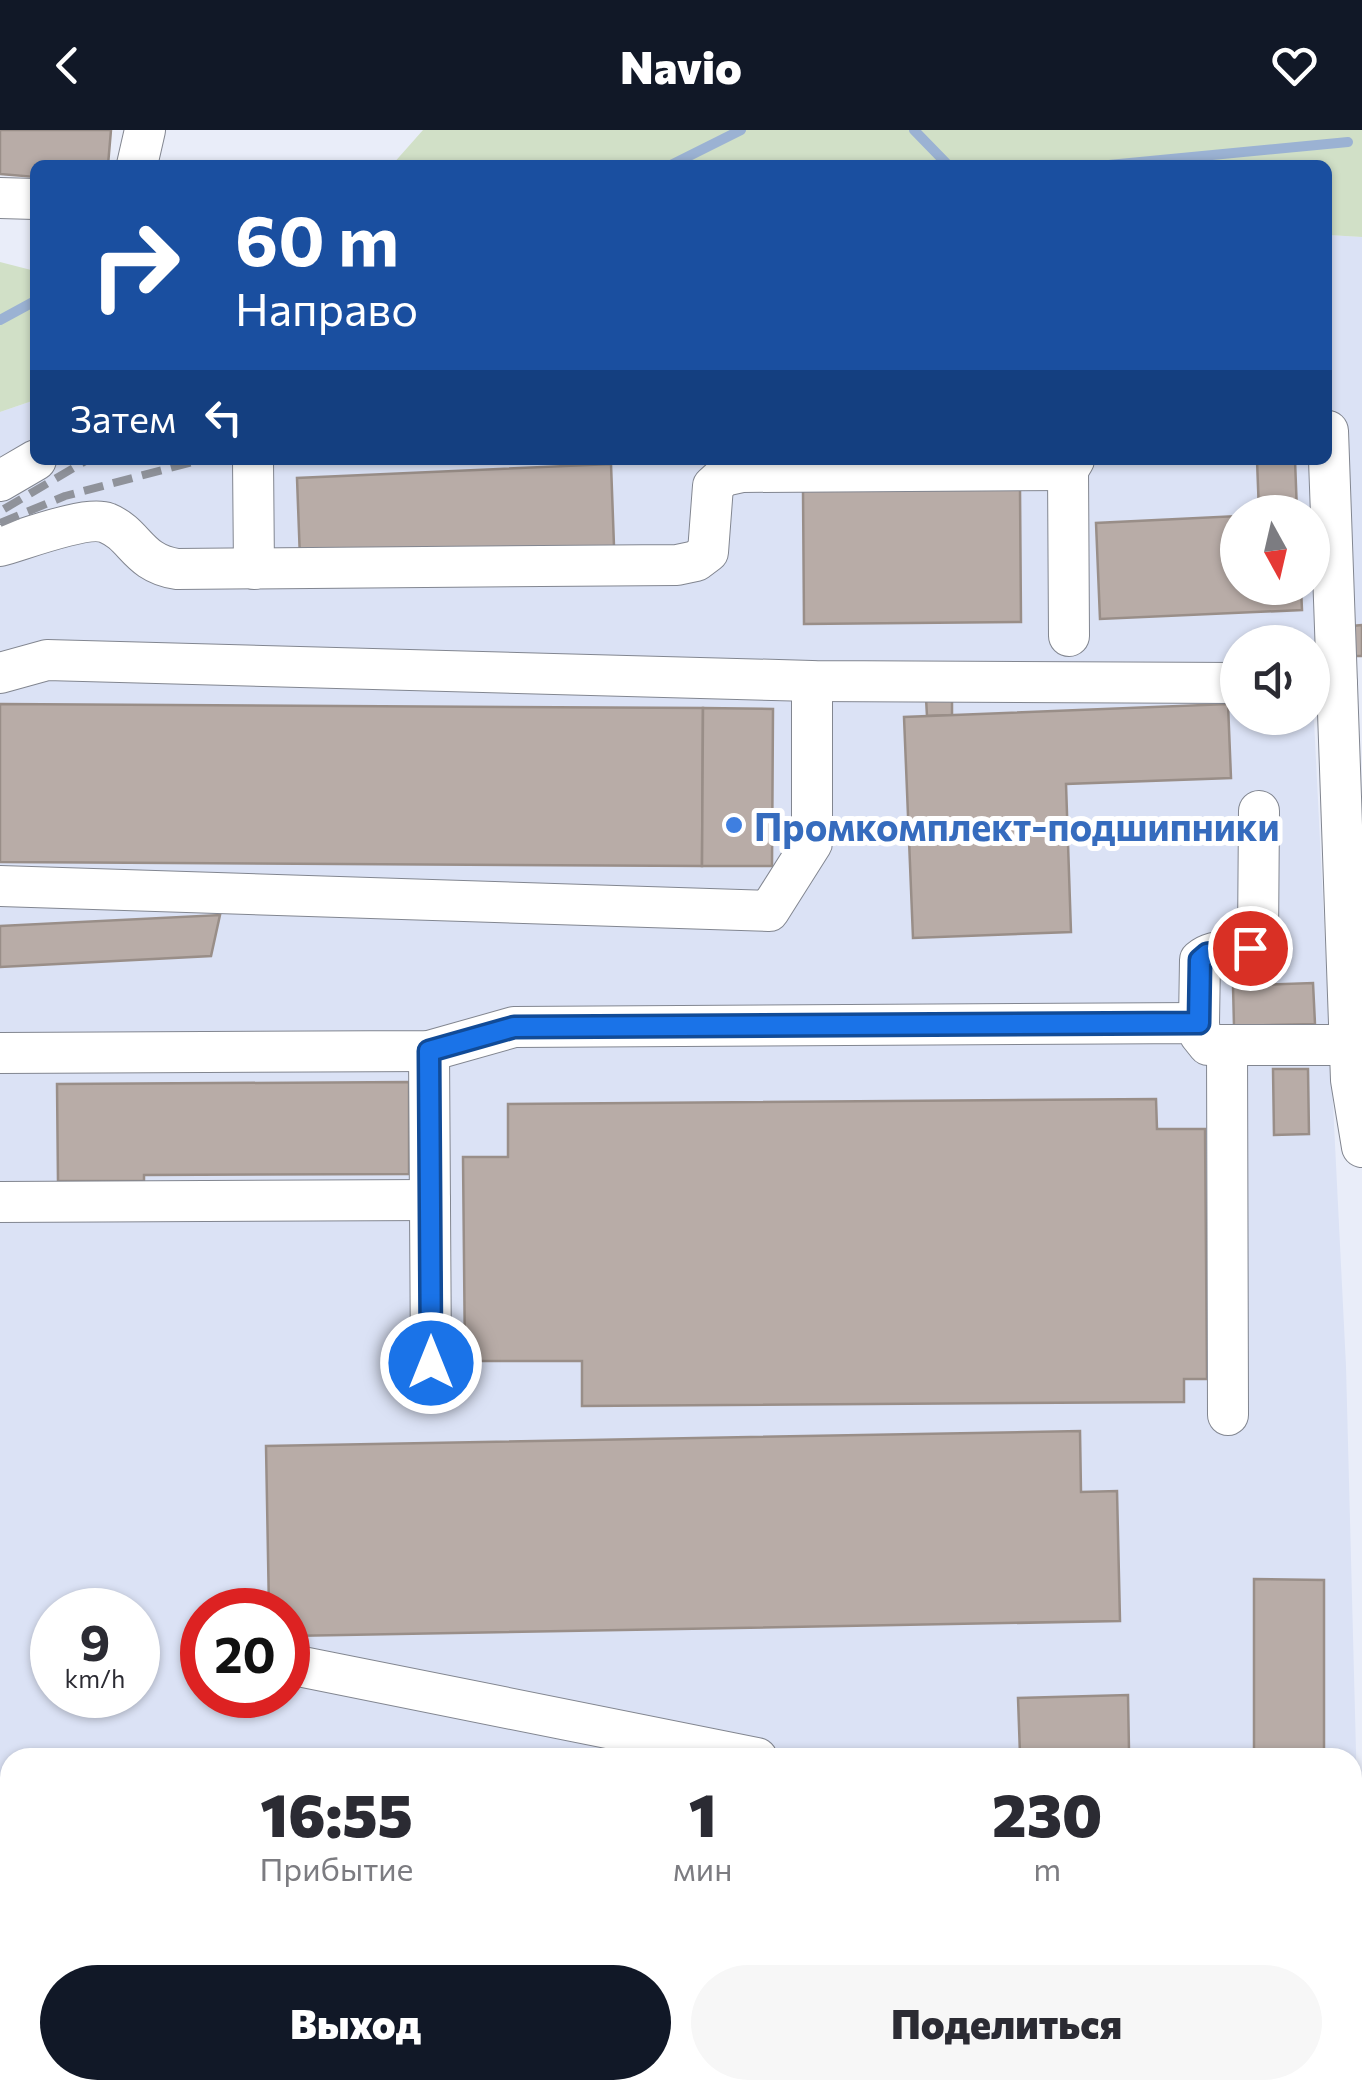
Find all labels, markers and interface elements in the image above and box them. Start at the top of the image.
icon: back [40,38,95,93]
text: Navio [620,38,742,93]
icon: heart [1267,38,1322,93]
text: 60 m [235,195,399,280]
icon: right [70,200,200,330]
text: Направо [235,280,418,335]
icon: left [196,390,251,445]
text: Затем [70,394,176,441]
north arrow [1220,495,1330,605]
map controls [1220,495,1330,735]
button: sound [1220,625,1330,735]
place label: Промкомплект-подшипники [754,802,1280,849]
marker: Промкомплект-подшипники [723,814,745,836]
pin [1208,906,1293,991]
icon: arrive [1223,921,1278,976]
position arrow [379,1311,483,1415]
speed limit sign: 20 [180,1588,310,1718]
text: 9 [80,1610,110,1671]
text: km/h [65,1663,125,1693]
text: 16:55 [260,1776,413,1849]
text: 1 [689,1776,717,1849]
text: 230 [992,1776,1102,1849]
text: Прибытие [260,1848,413,1888]
text: мин [673,1848,732,1888]
text: m [1033,1848,1061,1888]
button: Выход [40,1965,671,2080]
button: Поделиться [691,1965,1322,2080]

